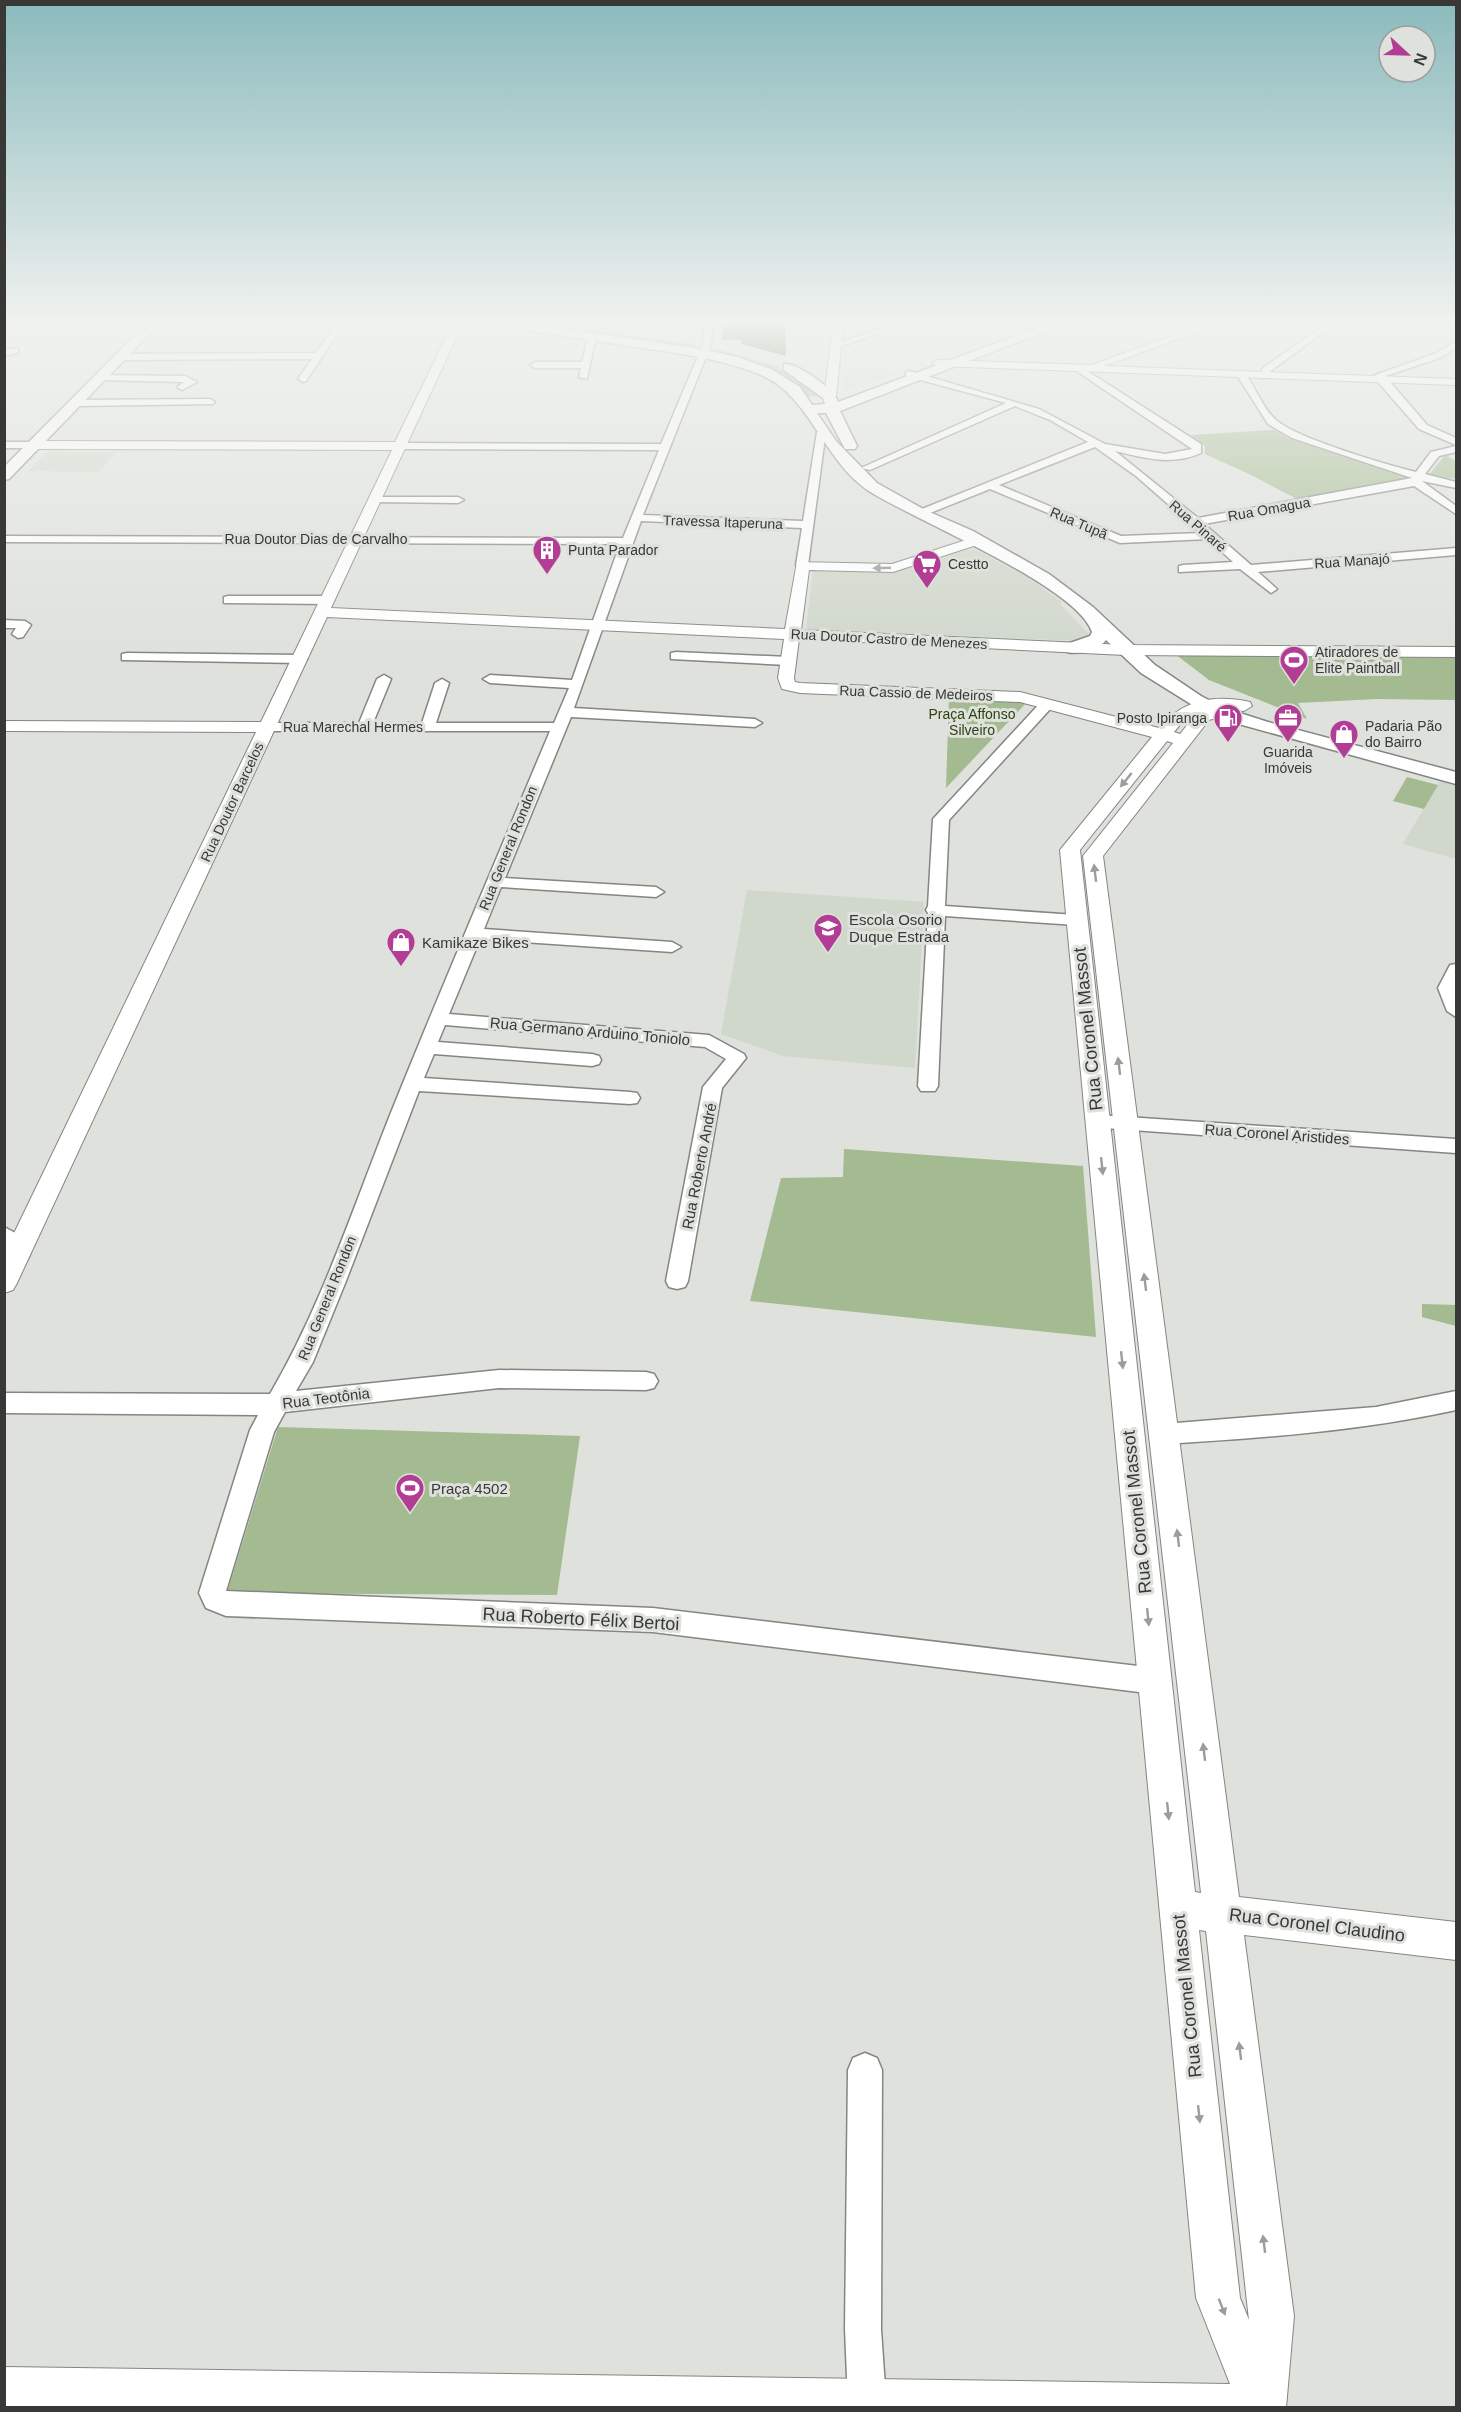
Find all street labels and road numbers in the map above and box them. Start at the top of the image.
street label: Rua Omagua [1227,494,1312,524]
street label: Rua Pinaré [1166,497,1230,555]
street label: Rua Tupã [1048,504,1110,542]
street label: Travessa Itaperuna [663,512,784,532]
street label: Rua Doutor Dias de Carvalho [225,531,408,547]
street label: Rua Manajó [1314,550,1390,572]
street label: Rua Doutor Castro de Menezes [790,626,988,652]
street label: Rua Cassio de Medeiros [839,682,993,704]
street label: Rua Marechal Hermes [283,719,423,735]
street label: Rua Doutor Barcelos [197,740,267,864]
street label: Rua General Rondon [476,784,540,912]
street label: Rua Coronel Massot [1069,946,1107,1112]
street label: Rua Germano Arduino Toniolo [489,1014,691,1048]
street label: Rua Roberto André [678,1101,720,1231]
street label: Rua Coronel Aristides [1204,1120,1350,1148]
street label: Rua General Rondon [295,1234,359,1362]
street label: Rua Teotônia [281,1384,371,1412]
street label: Rua Coronel Massot [1118,1429,1156,1595]
street label: Rua Roberto Félix Bertoi [482,1604,680,1634]
street label: Rua Coronel Claudino [1228,1904,1406,1946]
street label: Rua Coronel Massot [1168,1913,1206,2079]

